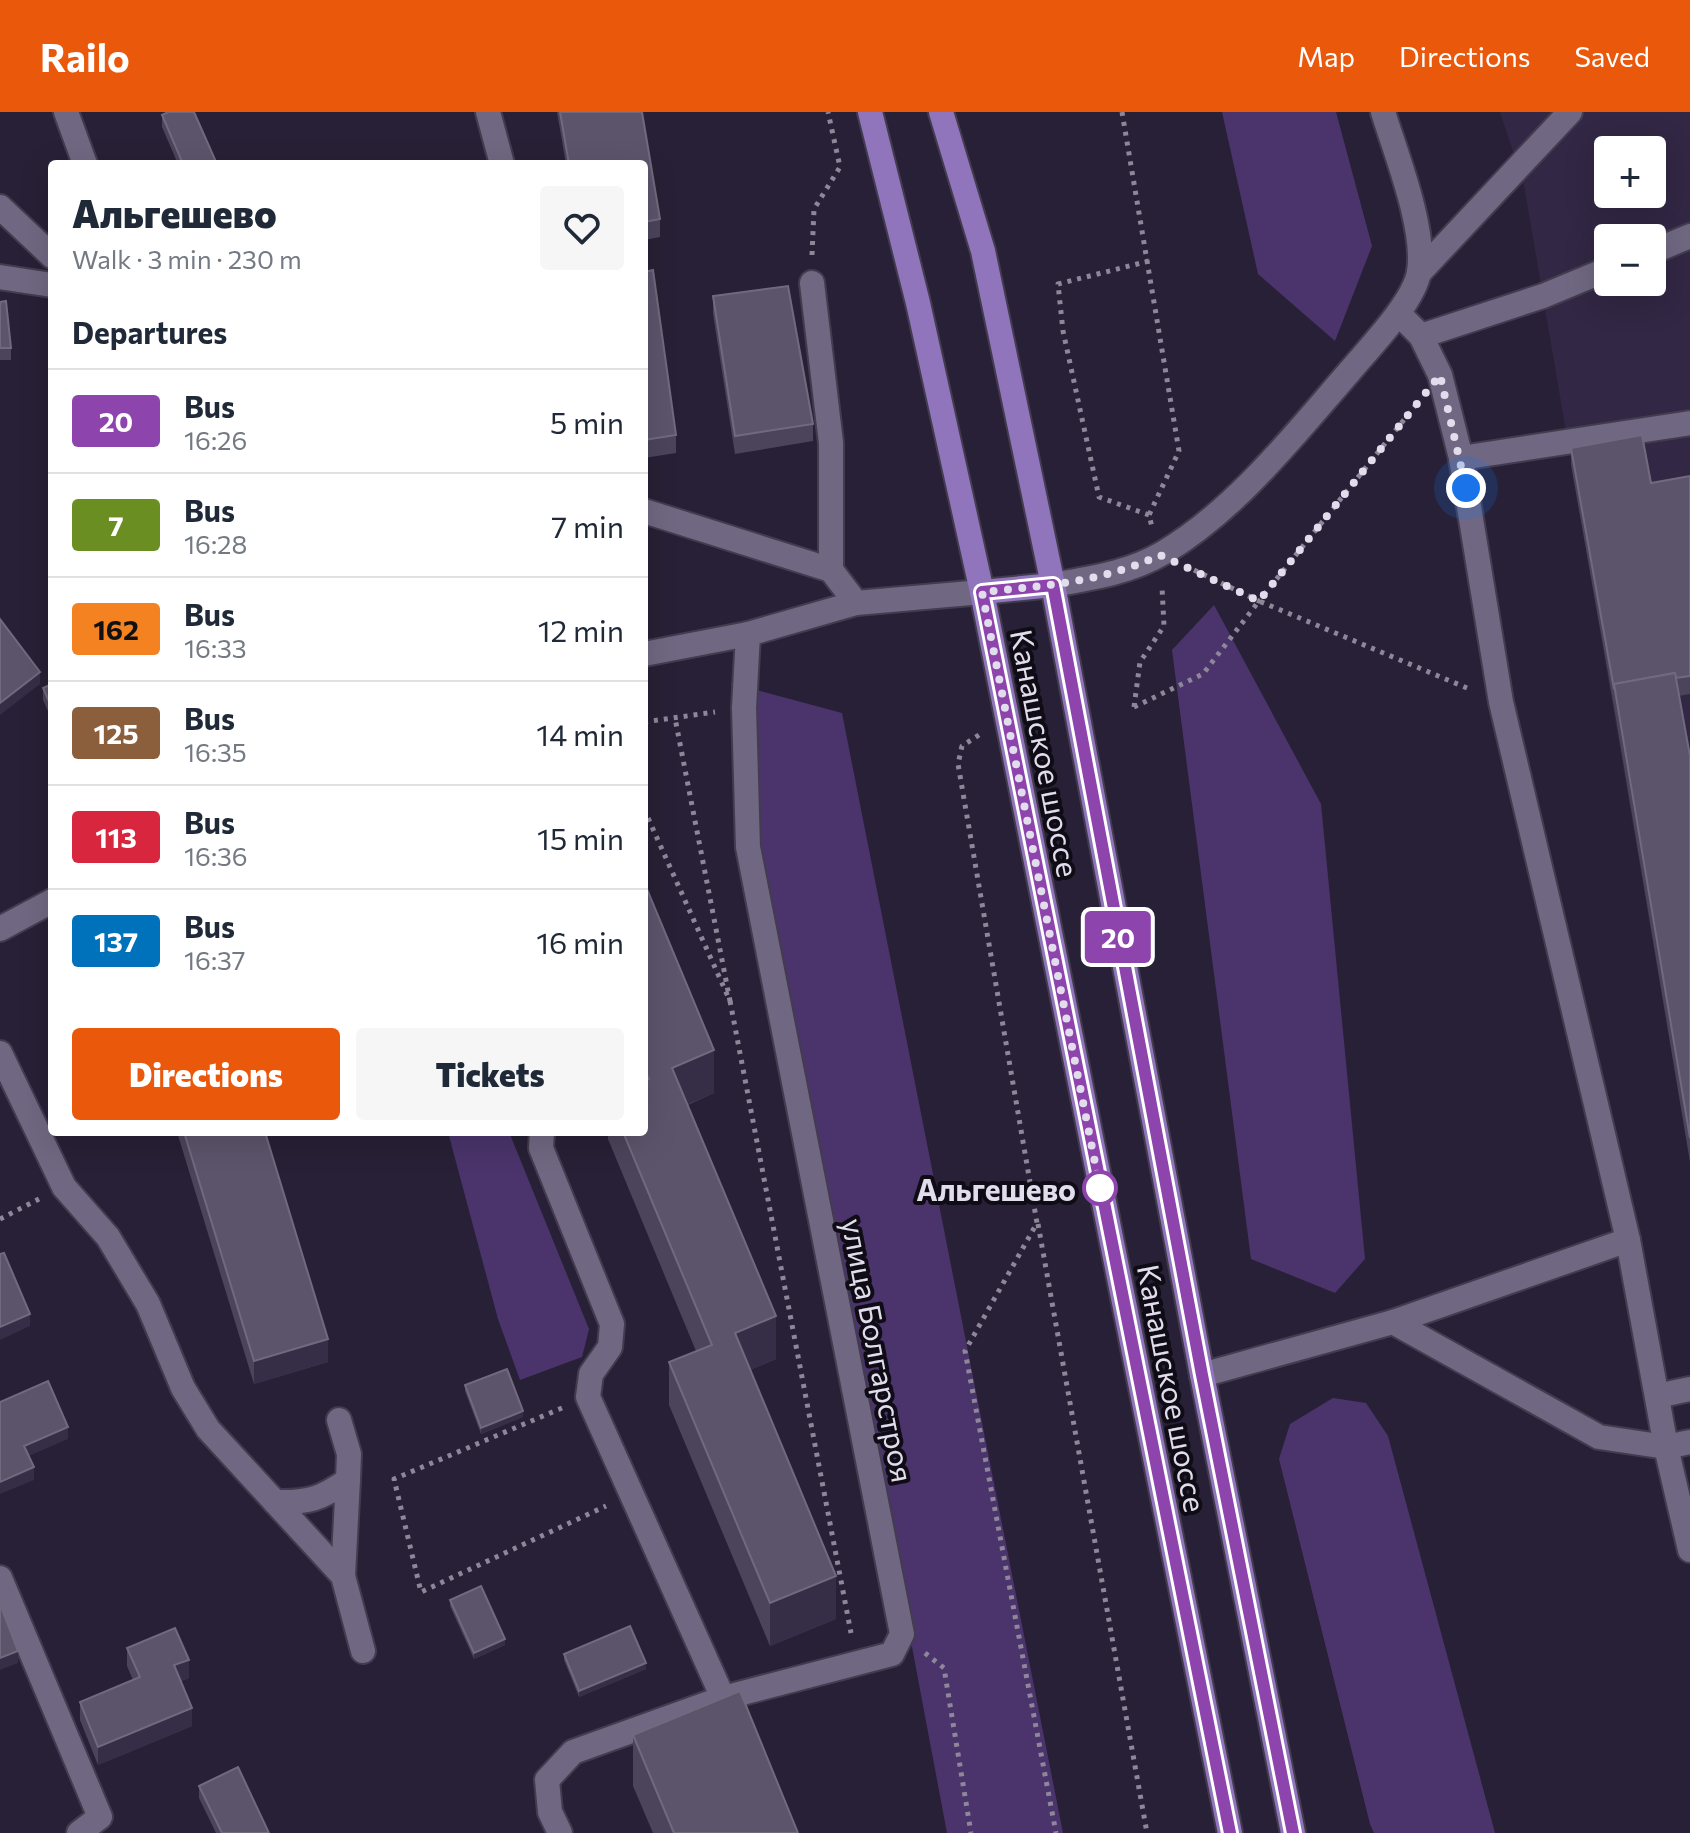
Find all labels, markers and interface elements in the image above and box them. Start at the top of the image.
text: Railo [40,33,130,80]
text: Map [1297,39,1355,73]
text: Directions [1399,39,1530,73]
text: Saved [1574,39,1650,73]
map controls [1594,136,1666,296]
button: + [1594,136,1666,208]
button: heart [540,186,624,270]
text: Альгешево [72,189,277,236]
button: − [1594,224,1666,296]
text: Walk · 3 min · 230 m [72,243,302,274]
text: Departures [72,313,227,350]
text: Bus [184,387,235,424]
text: 5 min [550,403,624,440]
text: 20 [99,404,133,438]
text: 16:26 [184,424,247,455]
your location [1446,468,1486,508]
text: Bus [184,491,235,528]
text: 7 min [551,507,624,544]
text: 7 [108,508,124,542]
text: 16:28 [184,528,247,559]
text: Bus [184,595,235,632]
text: 12 min [538,611,624,648]
text: 162 [93,612,139,646]
street label: Канашское шоссе [1004,626,1088,880]
text: 16:33 [184,632,247,663]
text: Bus [184,699,235,736]
text: 14 min [536,715,624,752]
text: 125 [94,716,138,750]
text: 16:35 [184,736,247,767]
text: Bus [184,803,235,840]
text: 15 min [537,819,624,856]
text: 113 [95,820,137,854]
text: 16:36 [184,840,248,871]
text: Bus [184,907,235,944]
line badge: 20 [1082,911,1154,963]
text: 20 [1101,920,1135,954]
text: 16 min [536,923,624,960]
text: 137 [94,924,138,958]
text: 16:37 [184,944,246,975]
button: Directions [72,1028,340,1120]
button: Tickets [356,1028,624,1120]
place label: Альгешево [916,1170,1076,1207]
marker: Альгешево [1083,1171,1117,1205]
street label: улица Болгарстроя [835,1215,923,1485]
street label: Канашское шоссе [1131,1261,1215,1515]

